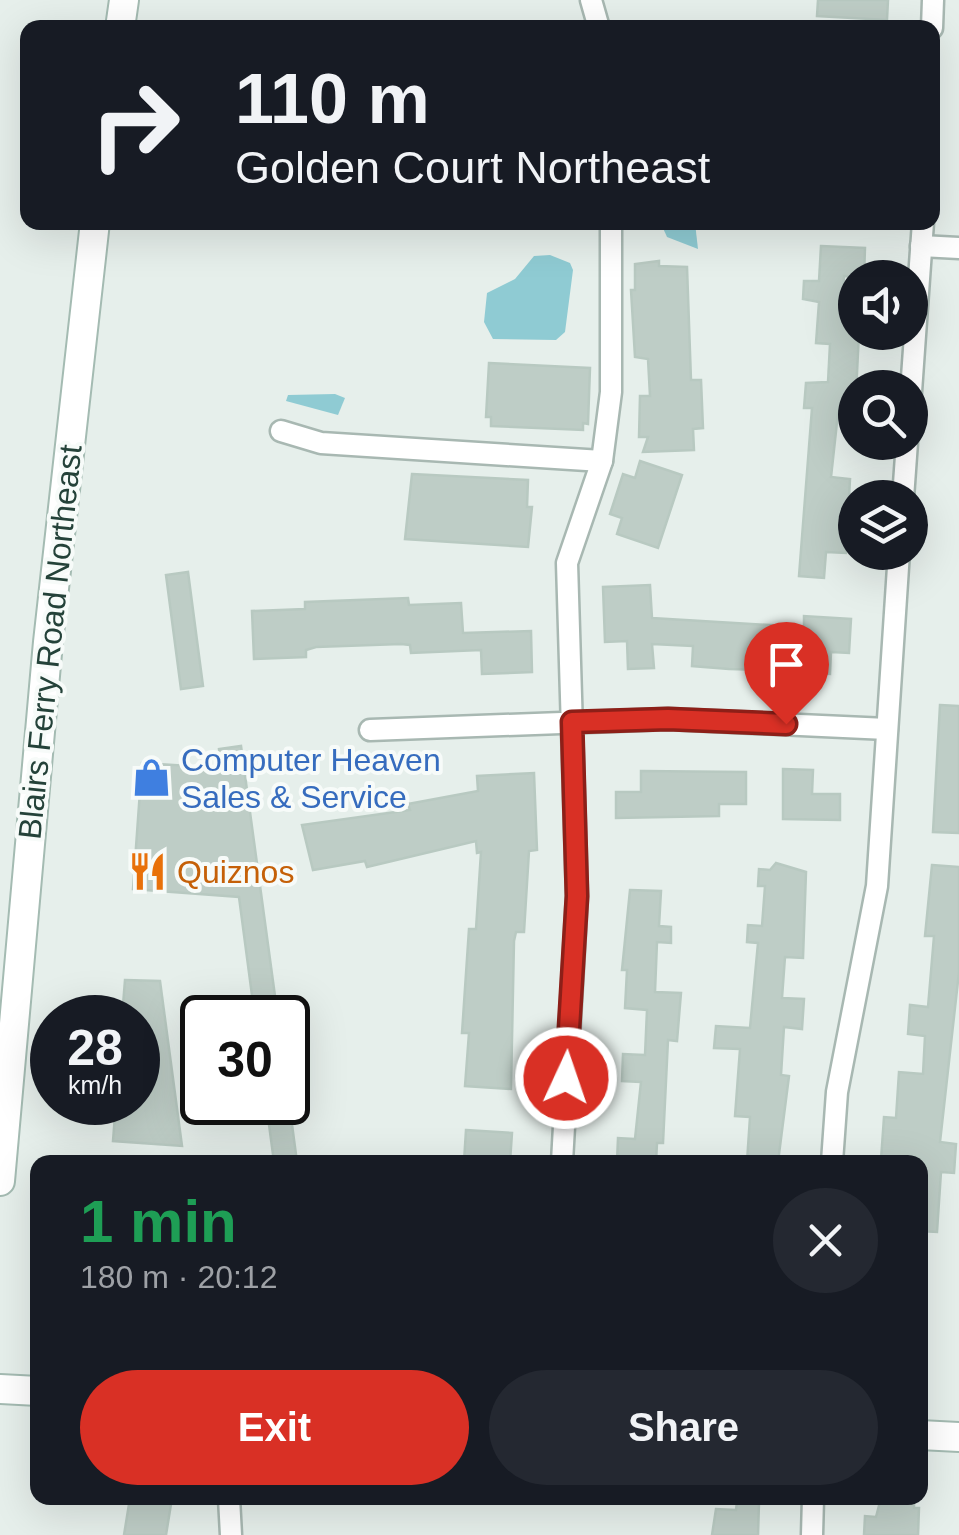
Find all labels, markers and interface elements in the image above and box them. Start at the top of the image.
icon: right [70,60,200,190]
text: 110 m [235,60,430,138]
text: Golden Court Northeast [235,142,710,193]
map controls [838,260,928,570]
button: sound [838,260,928,350]
button: search [838,370,928,460]
street label: Blairs Ferry Road Northeast [11,443,89,841]
button: layers [838,480,928,570]
pin [744,622,829,725]
icon: arrive [759,637,814,692]
place label: Computer Heaven Sales & Service [181,742,441,815]
shop icon: Computer Heaven Sales & Service [130,757,172,799]
restaurant icon: Quiznos [126,851,168,893]
place label: Quiznos [177,854,294,890]
speed limit sign: 30 [180,995,310,1125]
text: 28 [67,1020,123,1076]
position arrow [514,1026,618,1130]
text: km/h [68,1071,122,1099]
text: 1 min [80,1188,237,1255]
button: close [773,1188,878,1293]
text: 180 m · 20:12 [80,1259,277,1295]
button: Exit [80,1370,469,1485]
button: Share [489,1370,878,1485]

